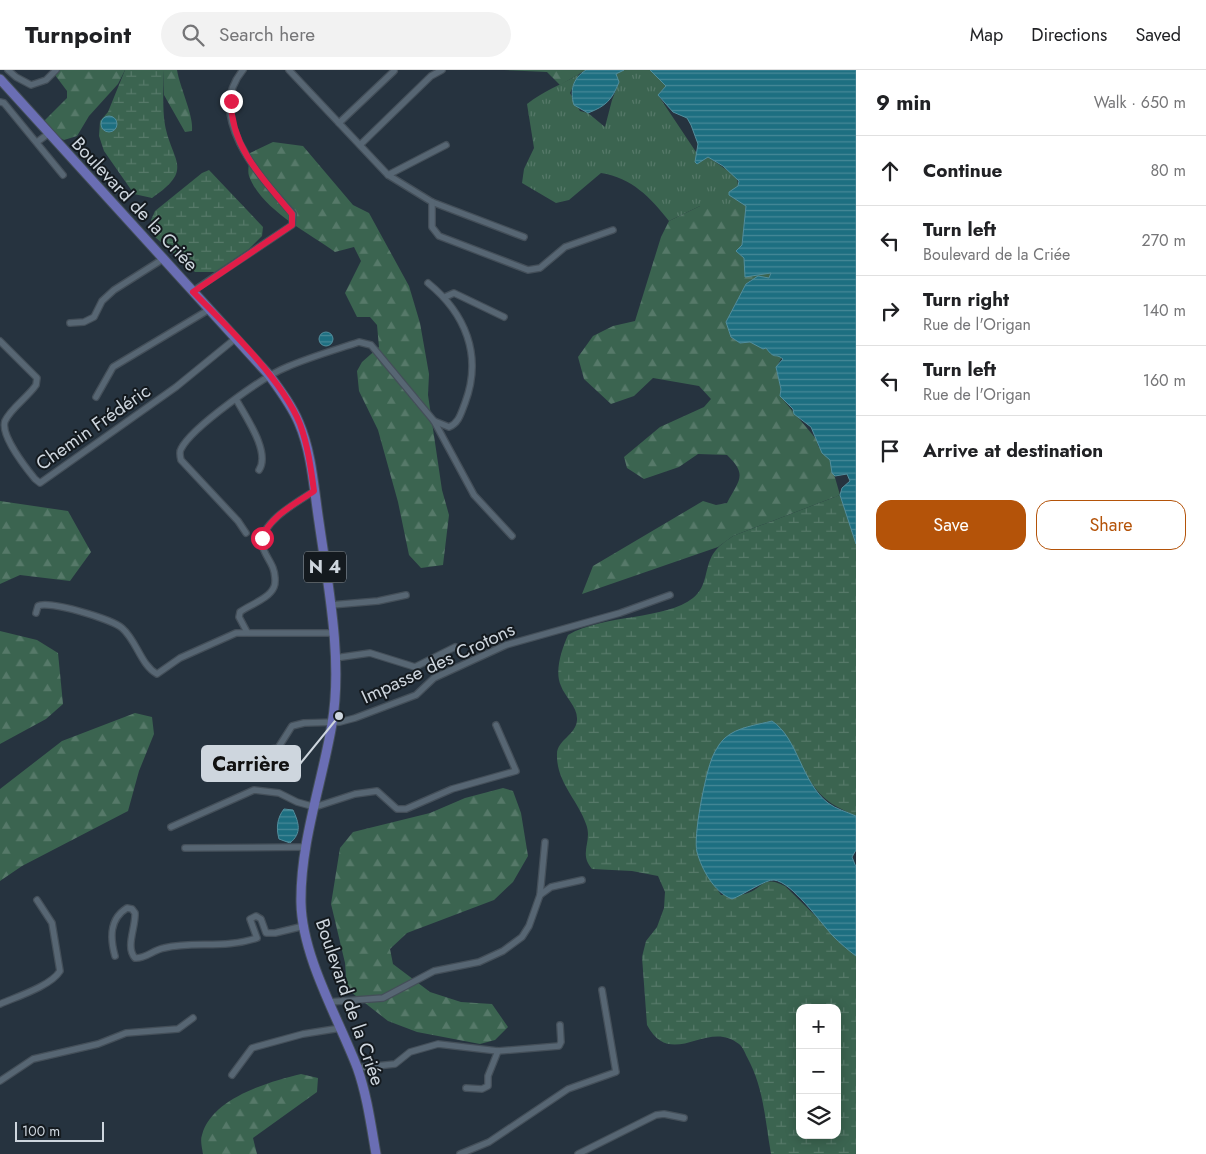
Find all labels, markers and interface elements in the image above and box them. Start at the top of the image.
search box [161,12,511,57]
text: Turnpoint [25,17,131,52]
icon: search [179,21,207,49]
text: Search here [219,21,315,48]
text: Map [970,22,1003,48]
text: Directions [1031,22,1107,48]
text: Saved [1135,22,1181,48]
text: 9 min [876,88,931,118]
route end [220,90,243,113]
text: Walk · 650 m [1094,91,1186,114]
street label: Boulevard de la Criée [65,131,205,277]
icon: ahead [876,157,904,185]
text: Continue [923,157,1002,184]
text: 80 m [1150,159,1186,182]
text: Turn left [923,216,996,243]
icon: left [876,227,904,255]
text: 270 m [1142,229,1186,252]
text: Boulevard de la Criée [923,243,1070,266]
text: Turn right [923,286,1009,313]
icon: right [876,297,904,325]
text: 140 m [1143,299,1186,322]
text: Rue de l'Origan [923,313,1031,336]
text: Turn left [923,356,996,383]
icon: left [876,367,904,395]
text: 160 m [1143,369,1186,392]
street label: Chemin Frédéric [30,377,156,477]
text: Rue de l'Origan [923,383,1031,406]
icon: arrive [876,437,904,465]
text: Arrive at destination [923,437,1103,464]
button: Save [876,500,1026,550]
button: Share [1036,500,1186,550]
route start [251,527,274,550]
road number: N 4 [304,552,346,582]
street label: Impasse des Crotons [357,615,519,710]
callout: Carrière [202,746,300,781]
text: Carrière [212,750,290,779]
street label: Boulevard de la Criée [309,915,391,1089]
map controls [796,1004,841,1139]
button: + [796,1004,841,1049]
button: − [796,1049,841,1094]
button: layers [796,1094,841,1139]
scale bar [15,1119,104,1142]
text: 100 m [22,1121,60,1141]

